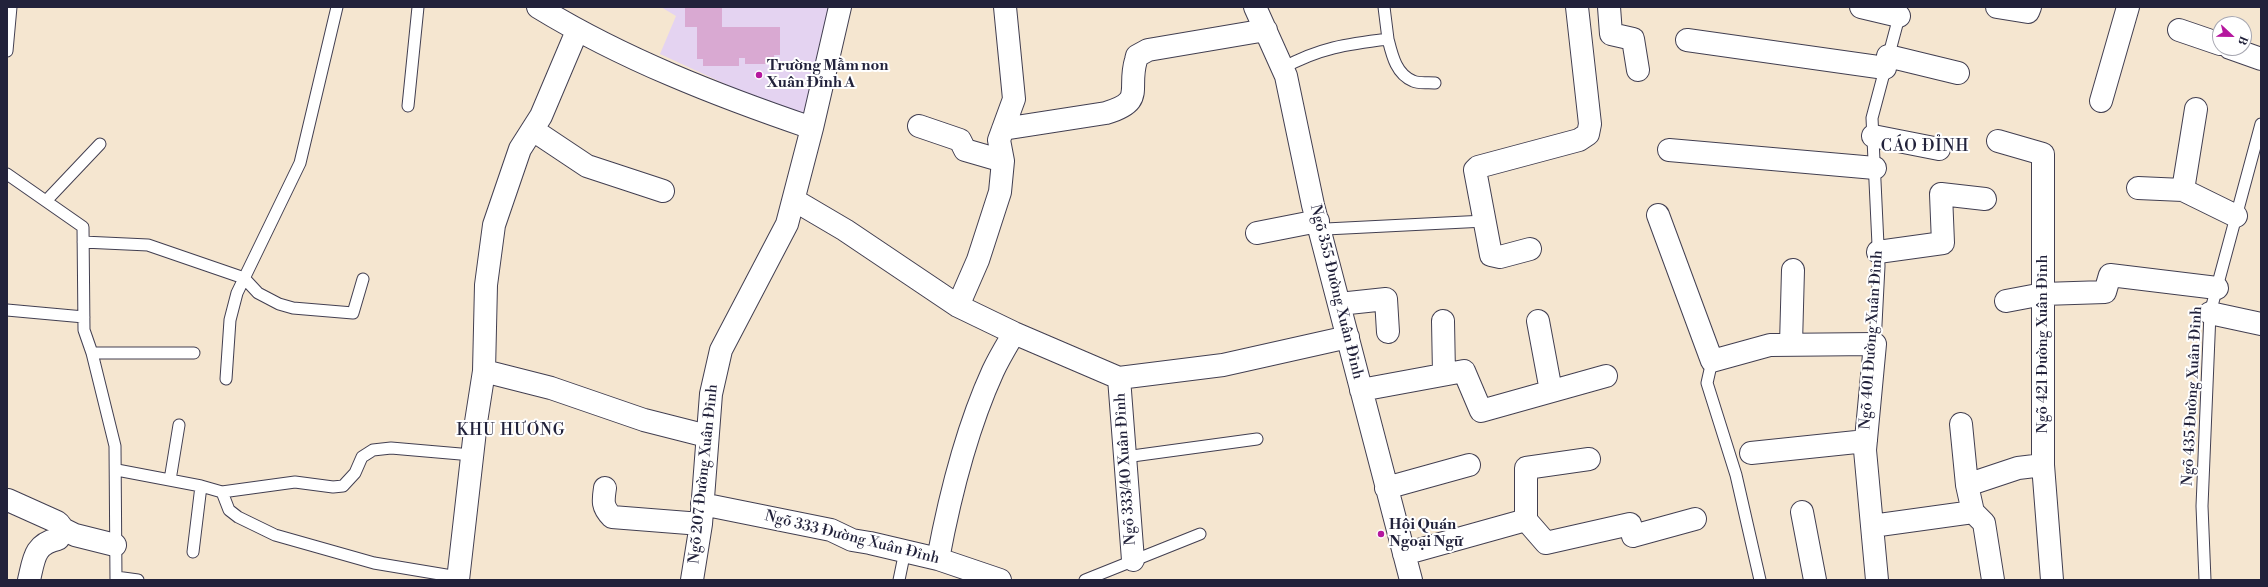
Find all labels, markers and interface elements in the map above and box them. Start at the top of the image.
north arrow [2212,16,2252,56]
text: B [2234,34,2250,47]
place label: Trường Mầm non Xuân Đỉnh A [767,57,889,92]
marker: Trường Mầm non Xuân Đỉnh A [754,70,764,80]
district label: CÁO ĐỈNH [1881,137,1969,157]
street label: Ngõ 355 Đường Xuân Đỉnh [1306,203,1366,381]
street label: Ngõ 401 Đường Xuân Đỉnh [1857,250,1887,430]
street label: Ngõ 421 Đường Xuân Đỉnh [2034,255,2052,433]
street label: Ngõ 435 Đường Xuân Đỉnh [2179,306,2207,486]
street label: Ngõ 207 Đường Xuân Đỉnh [686,383,722,565]
street label: Ngõ 333/40 Xuân Đỉnh [1112,392,1140,546]
district label: KHU HƯƠNG [457,421,565,441]
street label: Ngõ 333 Đường Xuân Đỉnh [763,508,941,568]
place label: Hội Quán Ngoại Ngữ [1389,516,1463,551]
marker: Hội Quán Ngoại Ngữ [1376,529,1386,539]

